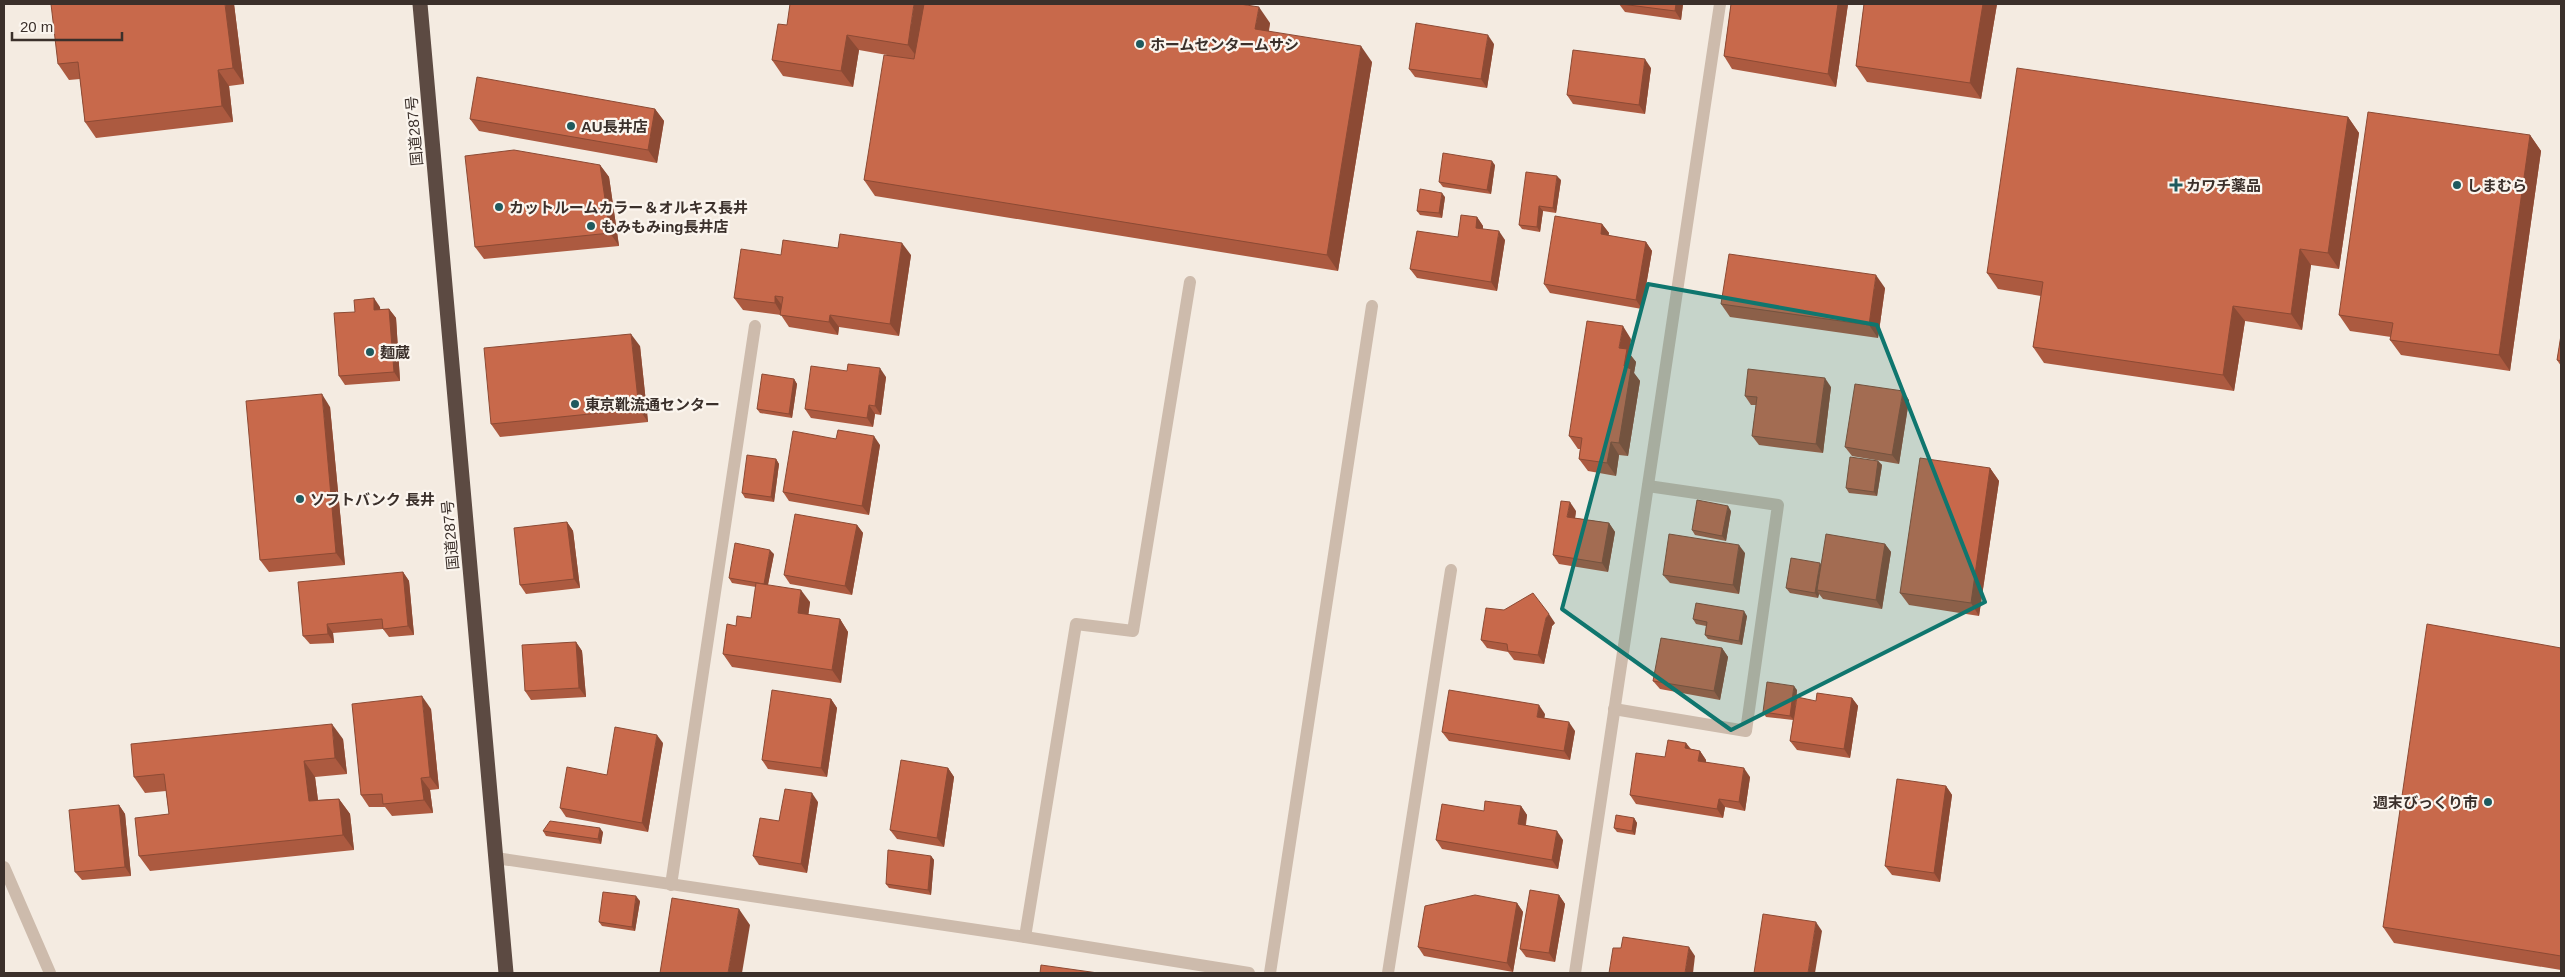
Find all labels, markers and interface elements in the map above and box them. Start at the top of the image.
scale bar [12,10,122,42]
text: 20 m [20,18,53,35]
place label: ホームセンタームサシ [1150,36,1299,53]
marker: ホームセンタームサシ [1134,38,1146,50]
street label: 国道287号 [402,95,426,167]
place label: AU長井店 [581,118,648,135]
marker: AU長井店 [565,120,577,132]
place label: カワチ薬品 [2186,177,2261,194]
place label: しまむら [2467,177,2527,194]
marker: カワチ薬品 [2170,179,2182,191]
marker: しまむら [2451,179,2463,191]
place label: カットルームカラー＆オルキス長井 [509,199,748,216]
marker: カットルームカラー＆オルキス長井 [493,201,505,213]
place label: もみもみing長井店 [601,218,729,235]
marker: もみもみing長井店 [585,220,597,232]
place label: 麺蔵 [380,344,410,361]
marker: 麺蔵 [364,346,376,358]
place label: 東京靴流通センター [585,396,720,413]
marker: 東京靴流通センター [569,398,581,410]
place label: ソフトバンク 長井 [310,491,435,508]
marker: ソフトバンク 長井 [294,493,306,505]
street label: 国道287号 [438,499,462,571]
place label: 週末びっくり市 [2373,794,2478,811]
marker: 週末びっくり市 [2482,796,2494,808]

